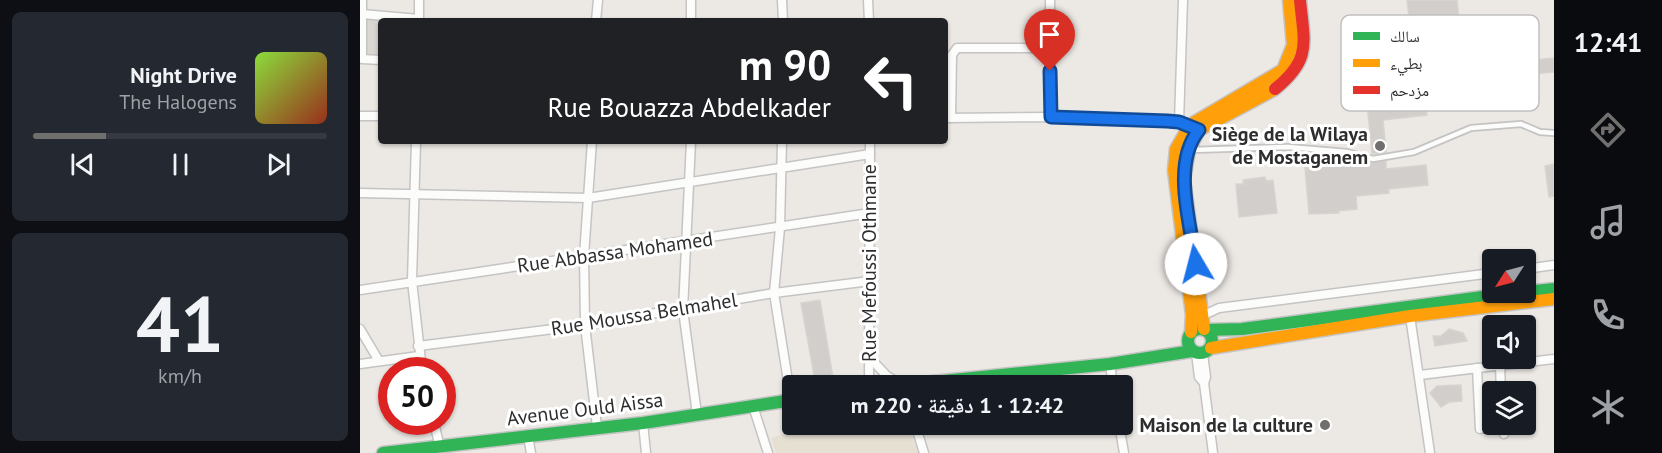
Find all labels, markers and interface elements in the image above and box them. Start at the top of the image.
pin [1024,9,1075,71]
legend [1341,15,1539,111]
icon: arrive [1033,18,1066,51]
text: 12:41 [1574,25,1642,59]
text: سالك [1390,26,1420,46]
text: 90 m [739,37,831,92]
icon: left [852,42,930,120]
text: بطيء [1390,53,1422,76]
text: Night Drive [130,61,237,89]
text: مزدحم [1390,80,1429,101]
text: The Halogens [119,89,237,115]
text: Rue Bouazza Abdelkader [547,90,831,124]
icon: directions [1587,109,1629,151]
place label: Siège de la Wilaya de Mostaganem [1212,121,1368,170]
marker: Siège de la Wilaya de Mostaganem [1373,139,1387,153]
icon: previous [66,148,99,181]
icon: pause [164,148,197,181]
icon: next [262,148,295,181]
street label: Rue Mefoussi Othmane [856,164,882,362]
icon: music [1587,201,1629,243]
street label: Rue Abbassa Mohamed [516,225,714,279]
position arrow [1164,232,1228,296]
north arrow [1482,249,1536,303]
map controls [1482,249,1536,435]
text: 41 [136,273,224,374]
street label: Rue Moussa Belmahel [549,286,739,342]
icon: phone [1587,294,1629,336]
button: sound [1482,315,1536,369]
speed limit sign: 50 [378,357,456,435]
text: km/h [158,363,202,389]
button: layers [1482,381,1536,435]
icon: climate [1587,386,1629,428]
street label: Avenue Ould Aissa [505,387,665,431]
text: 12:42 · 1 دقيقة · 220 m [851,391,1064,419]
place label: Maison de la culture [1139,412,1313,438]
marker: Maison de la culture [1318,418,1332,432]

